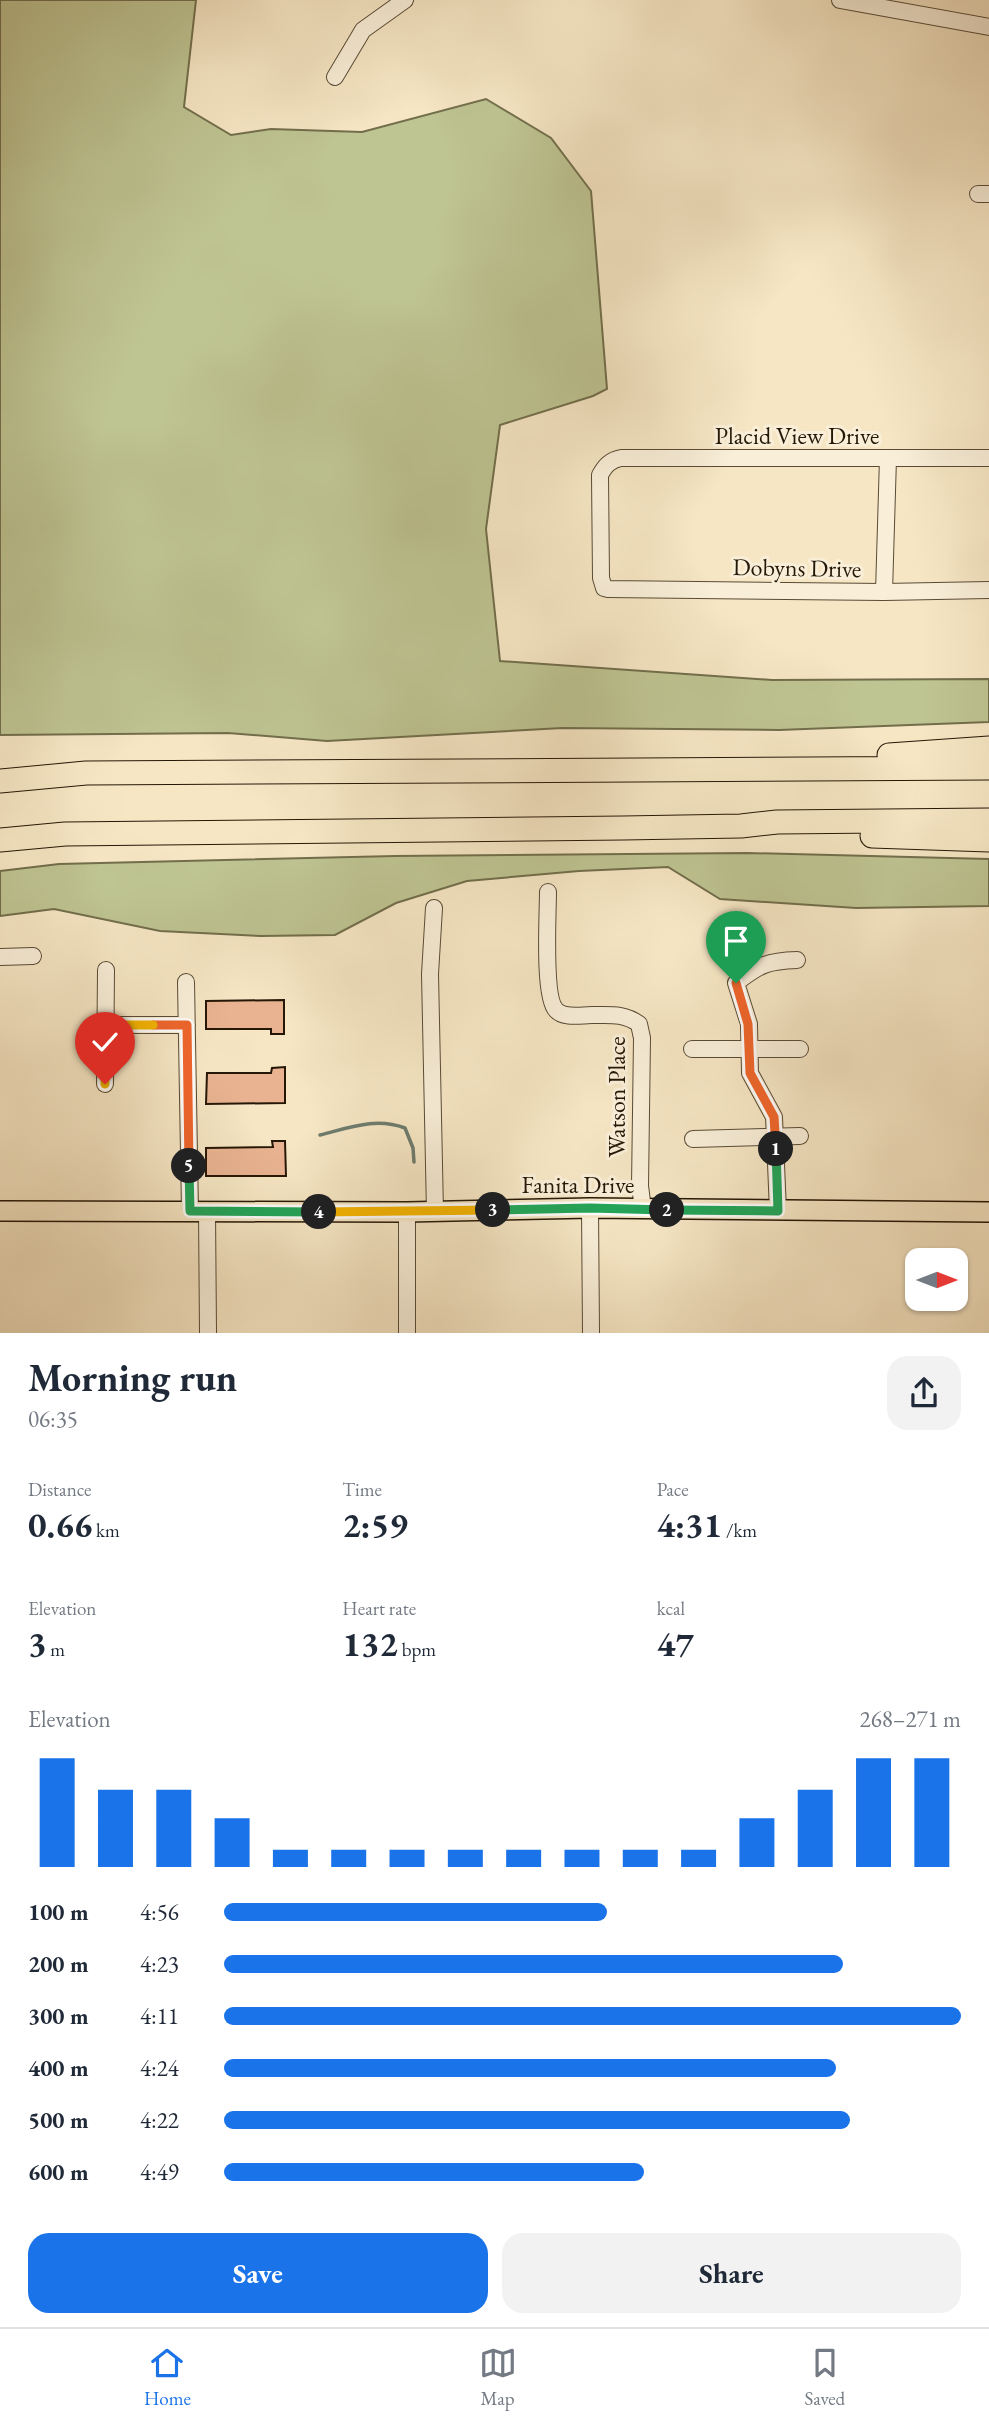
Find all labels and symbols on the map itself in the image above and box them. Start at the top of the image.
street label: Placid View Drive [715,420,879,451]
street label: Dobyns Drive [732,551,862,584]
pin [706,911,766,983]
pin [75,1012,135,1084]
street label: Watson Place [601,1036,632,1158]
pin: 1 [758,1132,794,1166]
pin: 5 [172,1148,206,1184]
street label: Fanita Drive [522,1169,634,1200]
pin: 3 [476,1192,510,1228]
pin: 2 [650,1192,684,1228]
pin: 4 [302,1194,336,1230]
north arrow [905,1248,968,1311]

